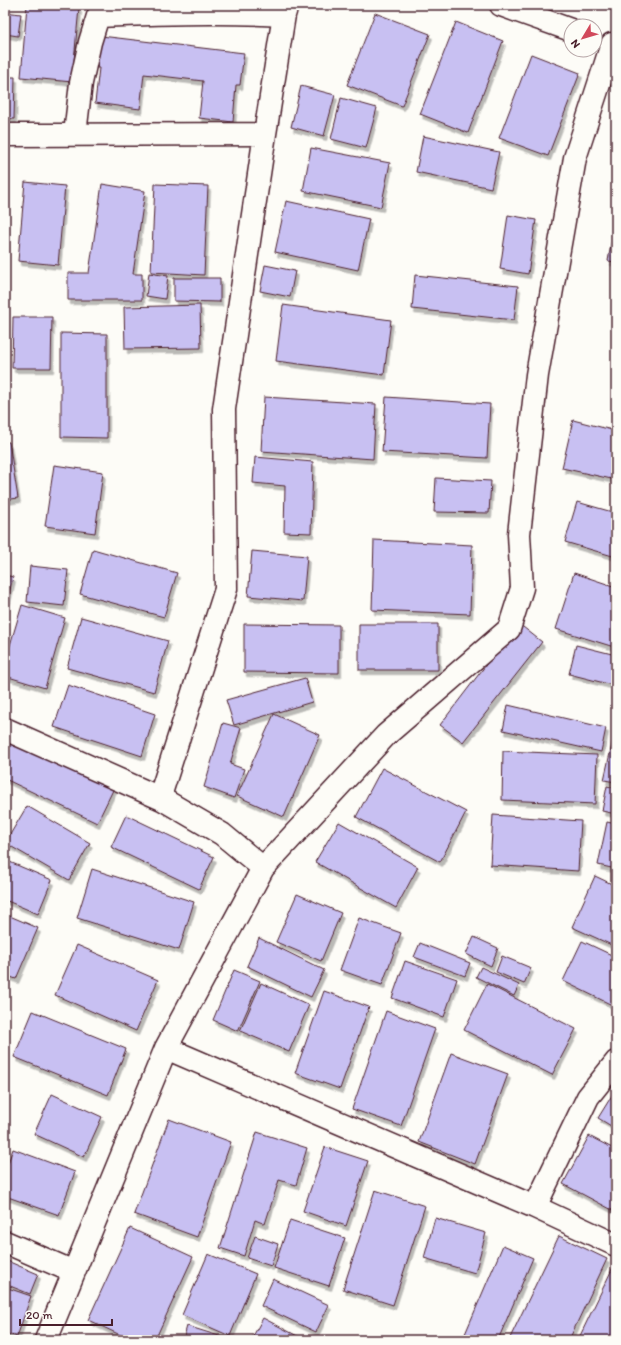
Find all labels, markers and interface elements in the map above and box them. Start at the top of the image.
north arrow [563,18,603,58]
text: N [568,37,583,51]
scale bar [20,1301,112,1327]
text: 20 m [26,1308,53,1322]

